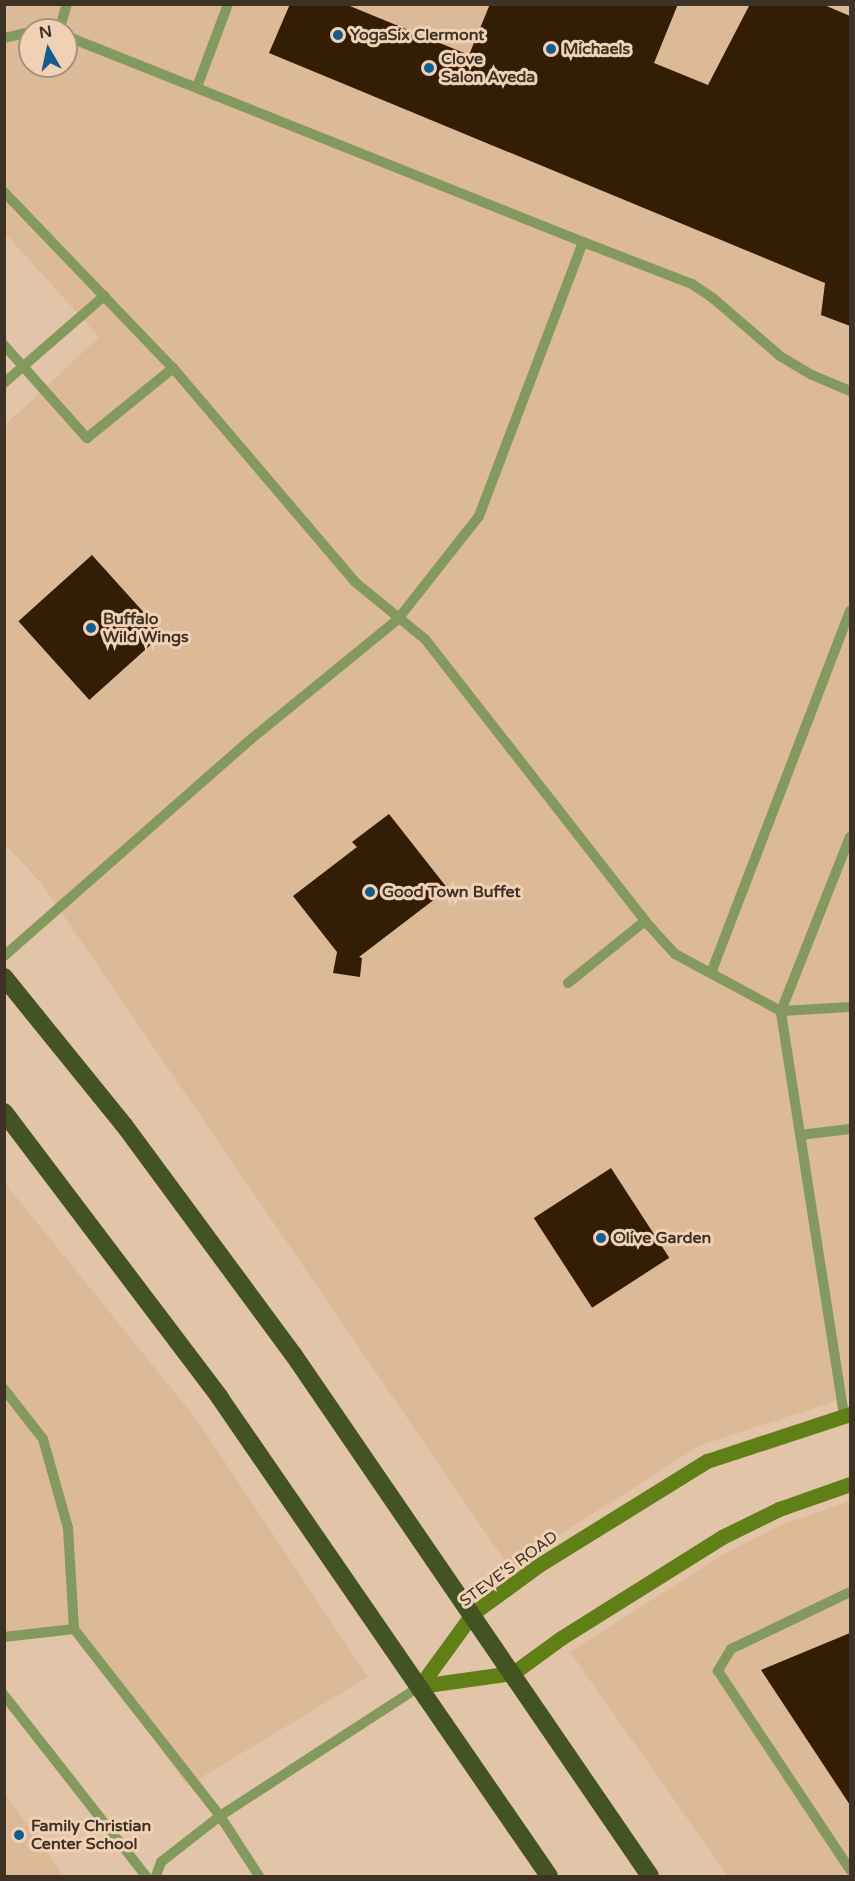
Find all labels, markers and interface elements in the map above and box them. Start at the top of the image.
north arrow [18,18,78,78]
text: N [38,21,53,43]
place label: YogaSix Clermont [350,25,484,45]
marker: YogaSix Clermont [331,28,345,42]
place label: Michaels [563,39,630,59]
marker: Michaels [544,42,558,56]
place label: Clove Salon Aveda [441,49,535,87]
marker: Clove Salon Aveda [422,61,436,75]
place label: Buffalo Wild Wings [103,609,189,647]
marker: Buffalo Wild Wings [84,621,98,635]
place label: Good Town Buffet [382,882,521,902]
marker: Good Town Buffet [363,885,377,899]
place label: Olive Garden [613,1228,711,1248]
marker: Olive Garden [594,1231,608,1245]
street label: STEVE'S ROAD [456,1527,562,1611]
place label: Family Christian Center School [31,1816,151,1854]
marker: Family Christian Center School [12,1828,26,1842]

